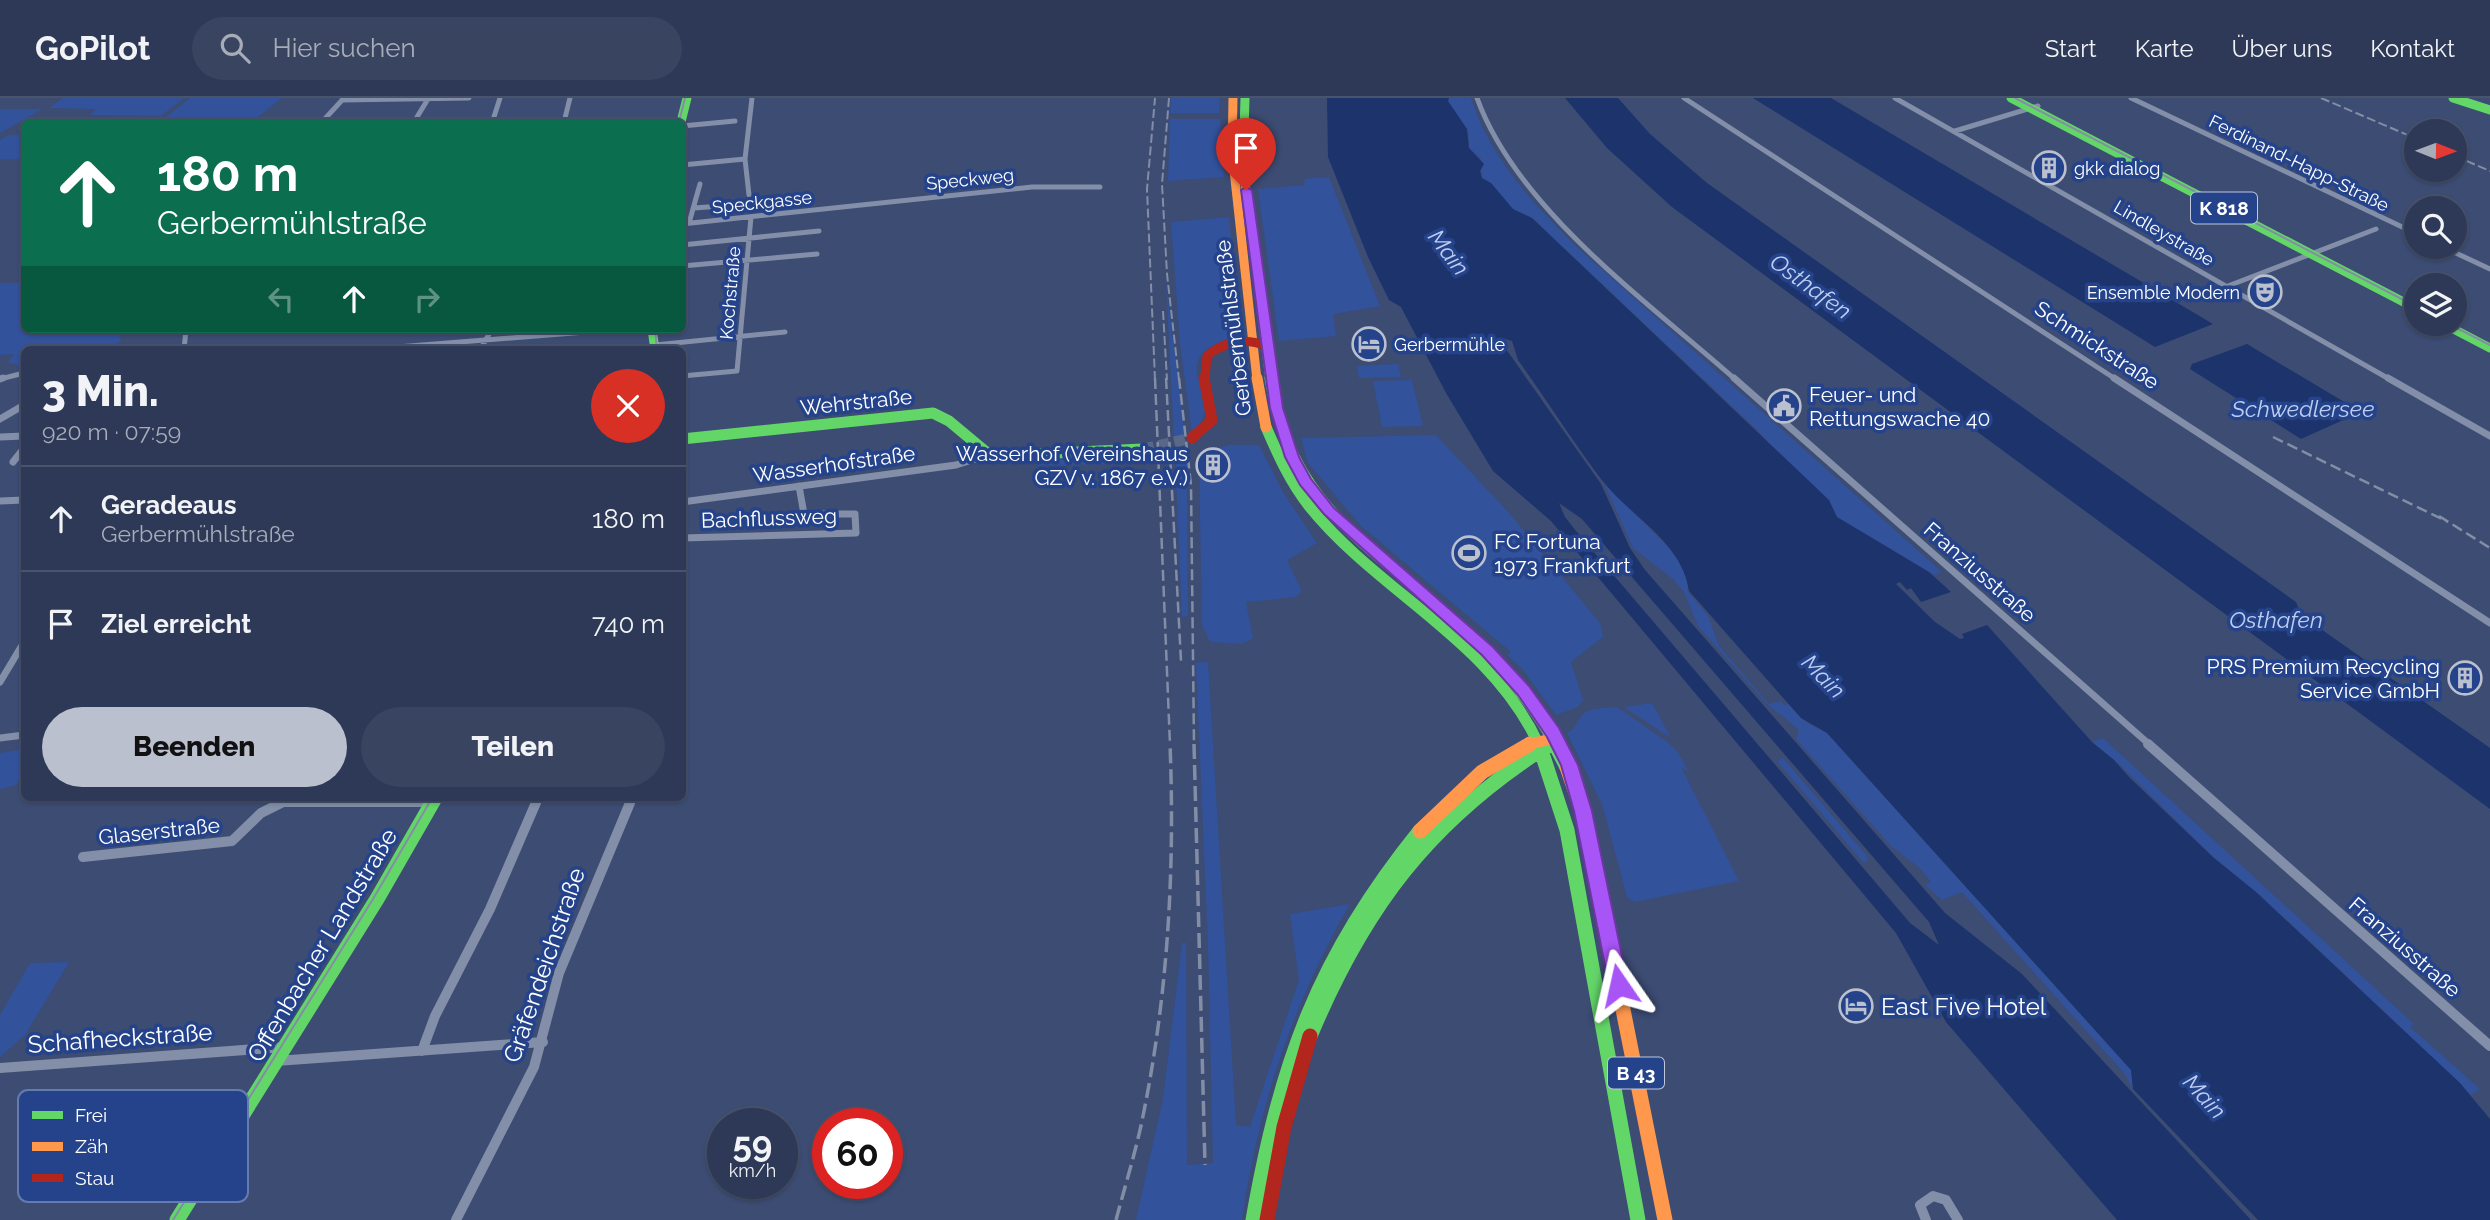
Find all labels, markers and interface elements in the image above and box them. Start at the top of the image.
search box [192,17,682,80]
text: GoPilot [35,29,150,68]
icon: search [216,29,254,67]
text: Hier suchen [272,33,416,63]
text: Start [2045,34,2097,63]
text: Karte [2135,34,2194,63]
text: Über uns [2232,34,2332,63]
text: Kontakt [2370,34,2455,63]
street label: Ferdinand-Happ-Straße [2206,110,2393,216]
pin [1216,118,1276,190]
north arrow [2404,119,2468,182]
map controls [2404,119,2467,336]
icon: arrive [1227,129,1265,167]
text: 180 m [157,145,298,202]
icon: ahead [42,147,133,238]
building icon: gkk dialog [2030,149,2068,187]
place label: gkk dialog [2074,158,2160,179]
street label: Speckweg [925,164,1015,194]
street label: Speckgasse [711,186,813,218]
road number: K 818 [2191,192,2257,223]
street label: Lindleystraße [2110,196,2218,270]
button: search [2404,196,2467,259]
text: Gerbermühlstraße [157,204,427,241]
water label: Main [1423,224,1475,280]
street label: Gerbermühlstraße [1210,239,1256,417]
street label: Kochstraße [715,245,745,340]
water label: Osthafen [1765,248,1857,324]
theatre icon: Ensemble Modern [2246,273,2284,311]
button: layers [2404,273,2467,336]
icon: left [262,280,300,318]
icon: ahead [335,280,373,318]
icon: right [408,280,446,318]
place label: Ensemble Modern [2087,282,2240,303]
street label: Schmickstraße [2030,296,2164,394]
hotel icon: Gerbermühle [1350,325,1388,363]
place label: Gerbermühle [1394,334,1505,355]
text: 3 Min. [42,367,159,416]
button: close [591,369,665,443]
place label: Feuer- und Rettungswache 40 [1809,382,1990,431]
street label: Wehrstraße [799,384,913,420]
public building icon: Feuer- und Rettungswache 40 [1765,387,1803,425]
water label: Schwedlersee [2231,395,2374,422]
text: 920 m · 07:59 [42,418,181,445]
street label: Wasserhofstraße [751,440,917,488]
place label: Wasserhof (Vereinshaus GZV v. 1867 e.V.) [956,441,1188,490]
building icon: Wasserhof (Vereinshaus GZV v. 1867 e.V.) [1194,446,1232,484]
text: Geradeaus [101,490,237,520]
icon: ahead [42,500,80,538]
street label: Bachflussweg [701,503,837,533]
text: 180 m [592,504,665,534]
street label: Franziusstraße [1919,517,2041,627]
text: Gerbermühlstraße [101,520,295,547]
place label: FC Fortuna 1973 Frankfurt [1494,529,1630,578]
sports icon: FC Fortuna 1973 Frankfurt [1450,534,1488,572]
icon: arrive [42,605,80,643]
water label: Osthafen [2229,606,2323,633]
text: Ziel erreicht [101,609,251,639]
text: 740 m [592,609,665,639]
water label: Main [1797,648,1851,704]
place label: PRS Premium Recycling Service GmbH [2207,654,2440,703]
building icon: PRS Premium Recycling Service GmbH [2446,659,2484,697]
button: Beenden [42,707,347,787]
button: Teilen [361,707,665,787]
street label: Glaserstraße [97,812,221,850]
street label: Offenbacher Landstraße [241,823,403,1067]
street label: Gräfendeichstraße [497,864,591,1066]
street label: Franziusstraße [2344,892,2466,1002]
position arrow [1582,948,1656,1022]
hotel icon: East Five Hotel [1837,987,1875,1025]
place label: East Five Hotel [1881,992,2047,1021]
street label: Schafheckstraße [27,1017,213,1059]
road number: B 43 [1608,1057,1664,1088]
water label: Main [2178,1068,2232,1124]
legend [18,1090,248,1202]
text: Frei [75,1104,107,1126]
speed limit sign: 60 [812,1108,903,1199]
text: 59 [732,1124,773,1165]
text: Zäh [75,1135,108,1157]
text: km/h [729,1160,776,1181]
text: Stau [75,1167,114,1189]

